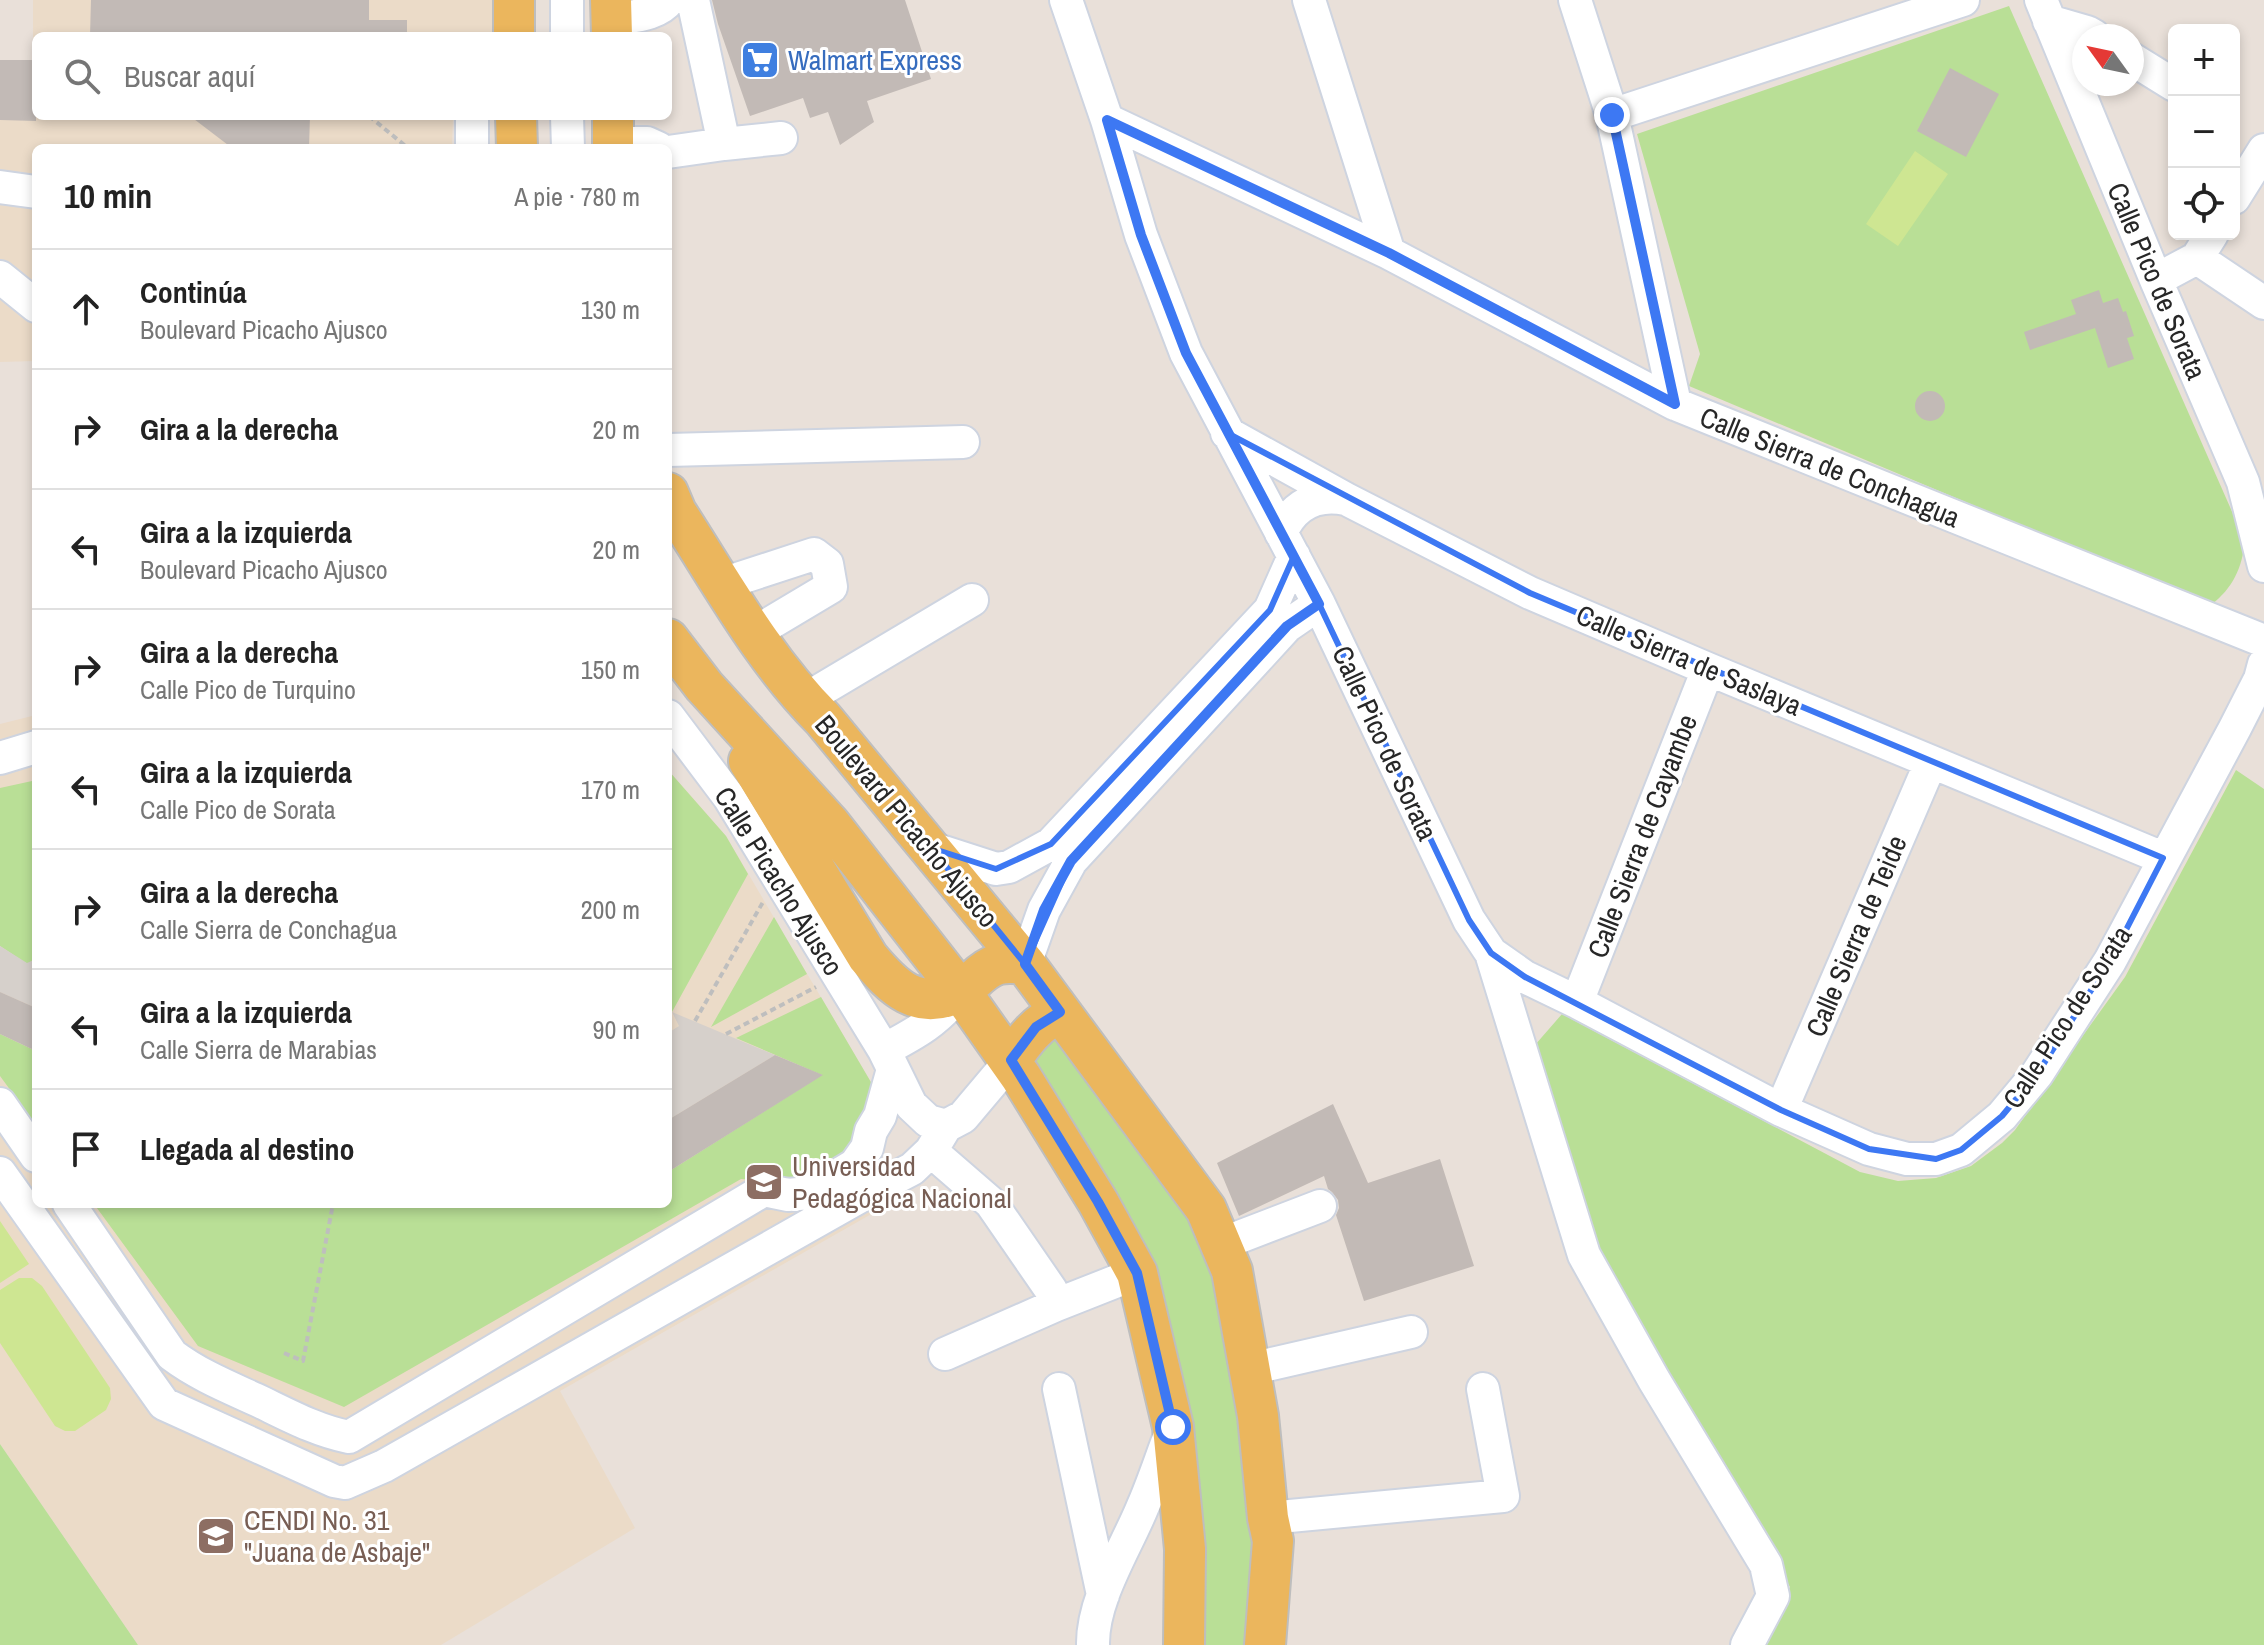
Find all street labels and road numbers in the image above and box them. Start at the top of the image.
street label: Calle Pico de Sorata [2098,177,2216,386]
street label: Calle Sierra de Conchagua [1694,398,1966,537]
street label: Calle Sierra de Saslaya [1571,595,1808,725]
street label: Calle Pico de Sorata [1323,640,1447,847]
street label: Boulevard Picacho Ajusco [807,707,1007,935]
street label: Calle Sierra de Cayambe [1578,709,1706,963]
street label: Calle Picacho Ajusco [706,779,852,983]
street label: Calle Sierra de Teide [1796,829,1916,1043]
street label: Calle Pico de Sorata [1994,918,2140,1116]

